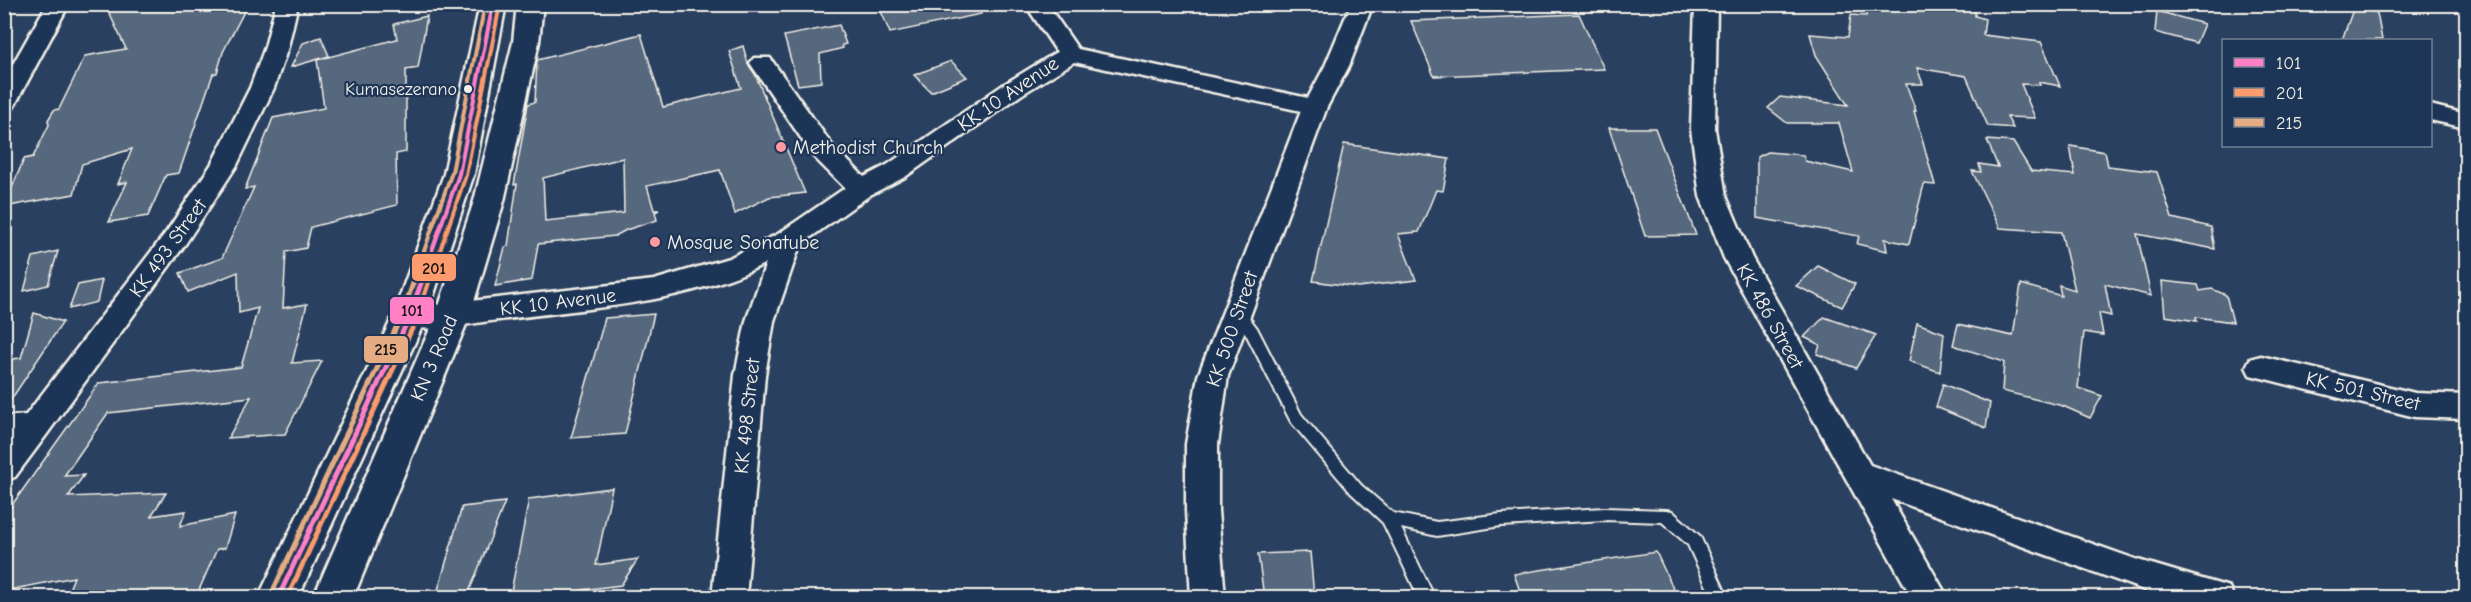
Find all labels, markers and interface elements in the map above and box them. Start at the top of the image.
legend [2222,39,2432,147]
street label: KK 10 Avenue [953,52,1063,136]
text: 101 [2276,53,2301,74]
place label: Kumasezerano [345,79,457,100]
marker: Kumasezerano [462,83,474,95]
text: 201 [2276,83,2304,104]
text: 215 [2276,113,2302,134]
place label: Methodist Church [793,136,944,159]
marker: Methodist Church [774,140,788,154]
street label: KK 493 Street [125,193,212,302]
place label: Mosque Sonatube [667,231,819,254]
marker: Mosque Sonatube [648,235,662,249]
line badge: 201 [411,253,457,282]
street label: KK 486 Street [1732,259,1809,374]
text: 201 [422,260,446,278]
street label: KK 500 Street [1201,267,1263,390]
street label: KK 10 Avenue [499,283,617,321]
line badge: 101 [389,296,435,325]
text: 101 [401,302,423,320]
street label: KN 3 Road [406,312,462,404]
line badge: 215 [363,335,409,364]
text: 215 [375,341,397,359]
street label: KK 498 Street [729,356,765,475]
street label: KK 501 Street [2304,367,2424,416]

